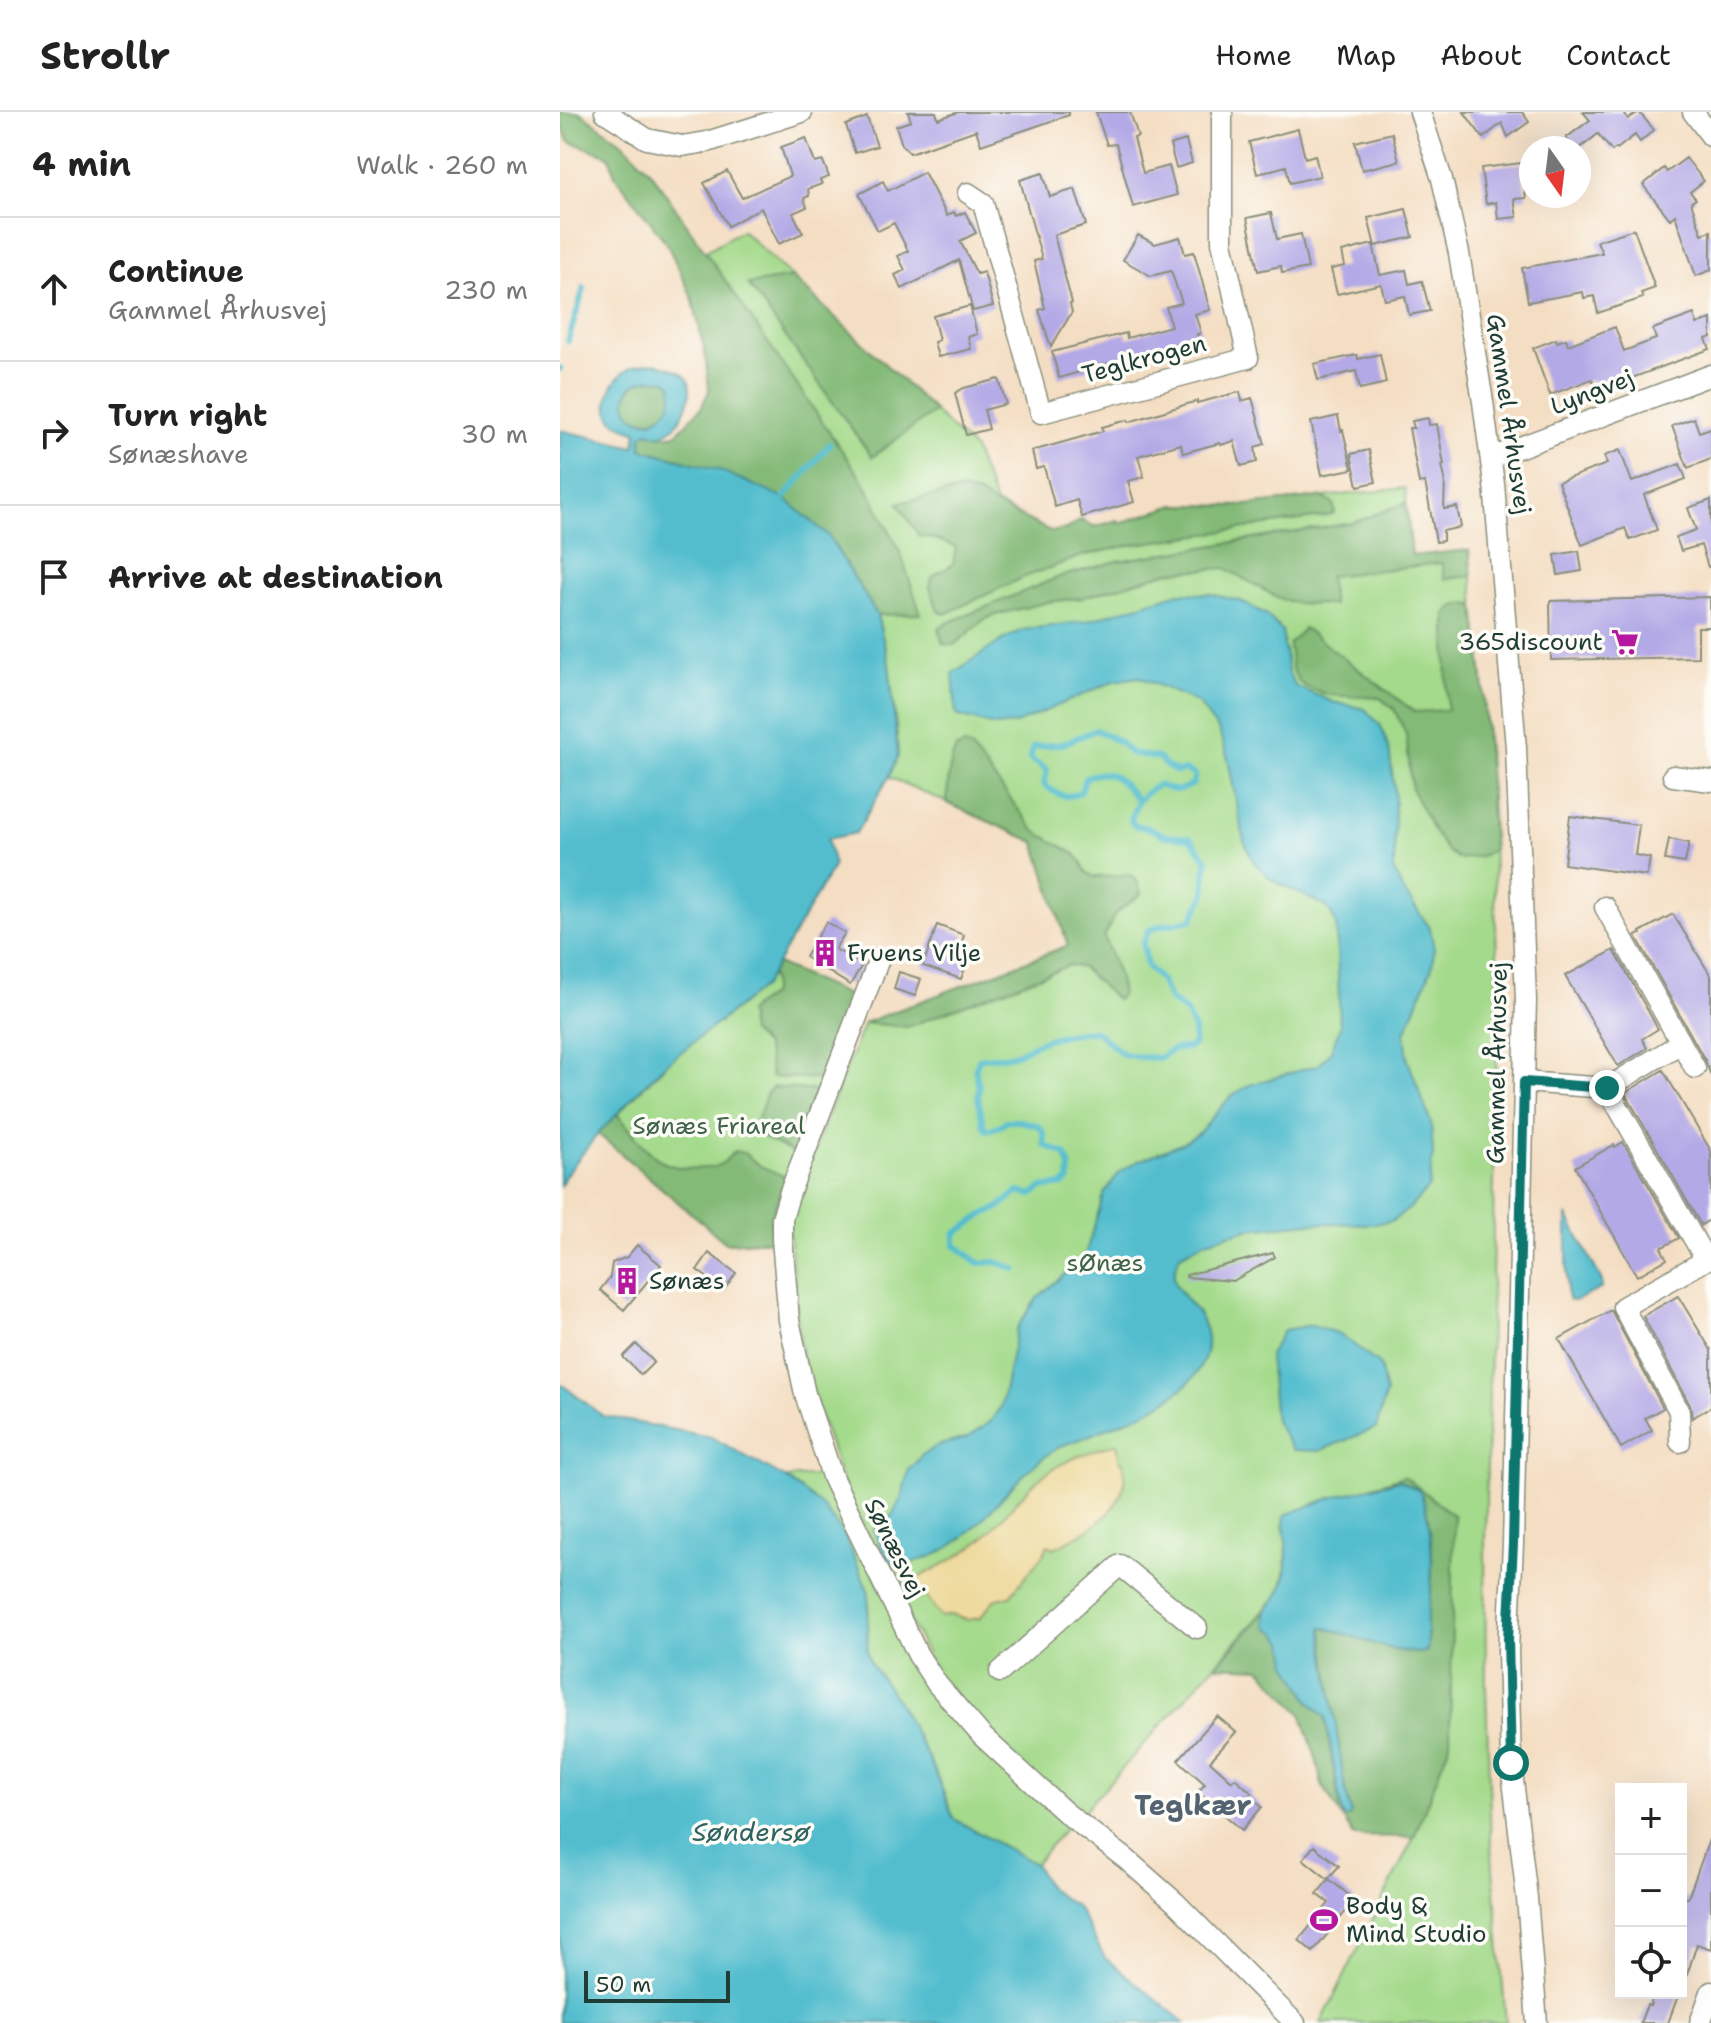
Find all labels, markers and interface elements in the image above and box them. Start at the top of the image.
text: Strollr [40,30,170,81]
text: Home [1215,36,1292,74]
text: Map [1336,36,1396,74]
text: About [1440,36,1522,74]
text: Contact [1566,36,1671,74]
north arrow [1519,136,1591,208]
text: 4 min [32,141,131,187]
text: Walk · 260 m [356,147,528,182]
text: Continue [108,251,244,292]
icon: ahead [32,267,76,311]
text: 230 m [444,272,528,307]
text: Gammel Århusvej [108,292,327,327]
street label: Gammel Århusvej [1479,312,1539,516]
street label: Teglkrogen [1078,327,1210,391]
street label: Lyngvej [1546,362,1638,422]
text: Turn right [108,395,267,436]
icon: right [32,411,76,455]
text: 30 m [461,416,528,451]
text: Sønæshave [108,436,249,471]
icon: arrive [32,555,76,599]
text: Arrive at destination [108,557,443,598]
place label: 365discount [1459,626,1603,658]
supermarket icon: 365discount [1610,627,1640,657]
place label: Fruens Vilje [847,937,981,969]
building icon: Fruens Vilje [810,938,840,968]
street label: Gammel Århusvej [1479,962,1515,1164]
route end [1589,1070,1625,1106]
park label: Sønæs Friareal [632,1110,806,1142]
park label: sØnæs [1067,1247,1143,1279]
place label: Sønæs [649,1265,725,1297]
building icon: Sønæs [612,1266,642,1296]
street label: Sønæsvej [857,1493,933,1603]
route start [1493,1745,1529,1781]
map controls [1615,1783,1687,1999]
button: + [1615,1783,1687,1855]
district label: Teglkær [1134,1786,1252,1824]
water label: Søndersø [692,1814,812,1849]
button: − [1615,1855,1687,1927]
place label: Body & Mind Studio [1346,1890,1486,1950]
sports icon: Body & Mind Studio [1309,1905,1339,1935]
button: locate [1615,1927,1687,1999]
scale bar [584,1967,730,2003]
text: 50 m [596,1970,651,1999]

